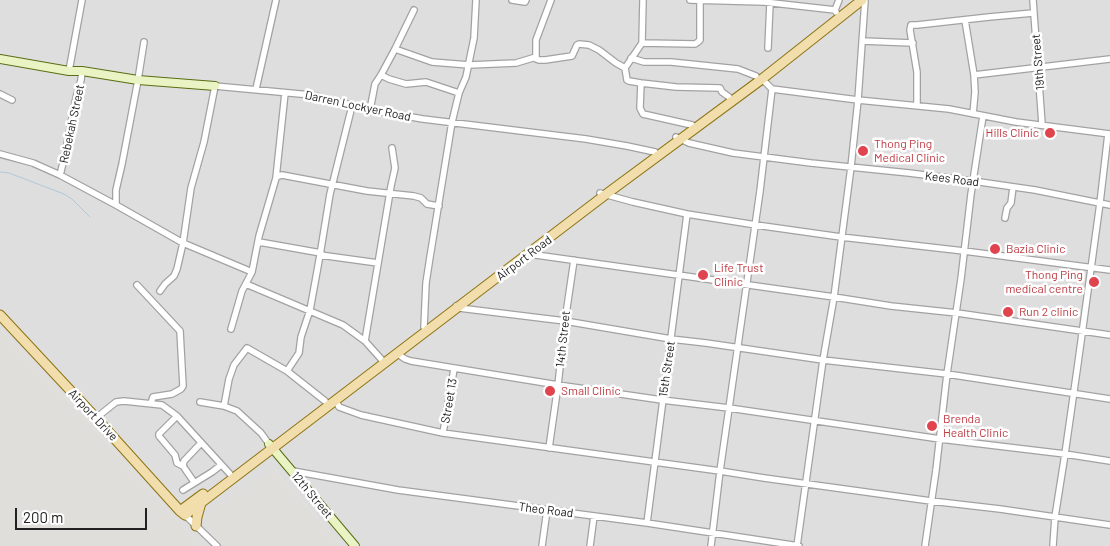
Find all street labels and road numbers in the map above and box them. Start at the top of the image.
street label: 19th Street [1028,33,1048,91]
street label: Rebekah Street [57,83,87,165]
street label: Darren Lockyer Road [304,88,412,124]
street label: Kees Road [924,169,980,189]
street label: Airport Road [493,233,555,283]
street label: 14th Street [553,310,573,368]
street label: 15th Street [656,340,678,398]
street label: Street 13 [438,377,460,425]
street label: Airport Drive [65,386,121,444]
street label: 12th Street [288,469,336,521]
street label: Theo Road [518,499,574,521]

